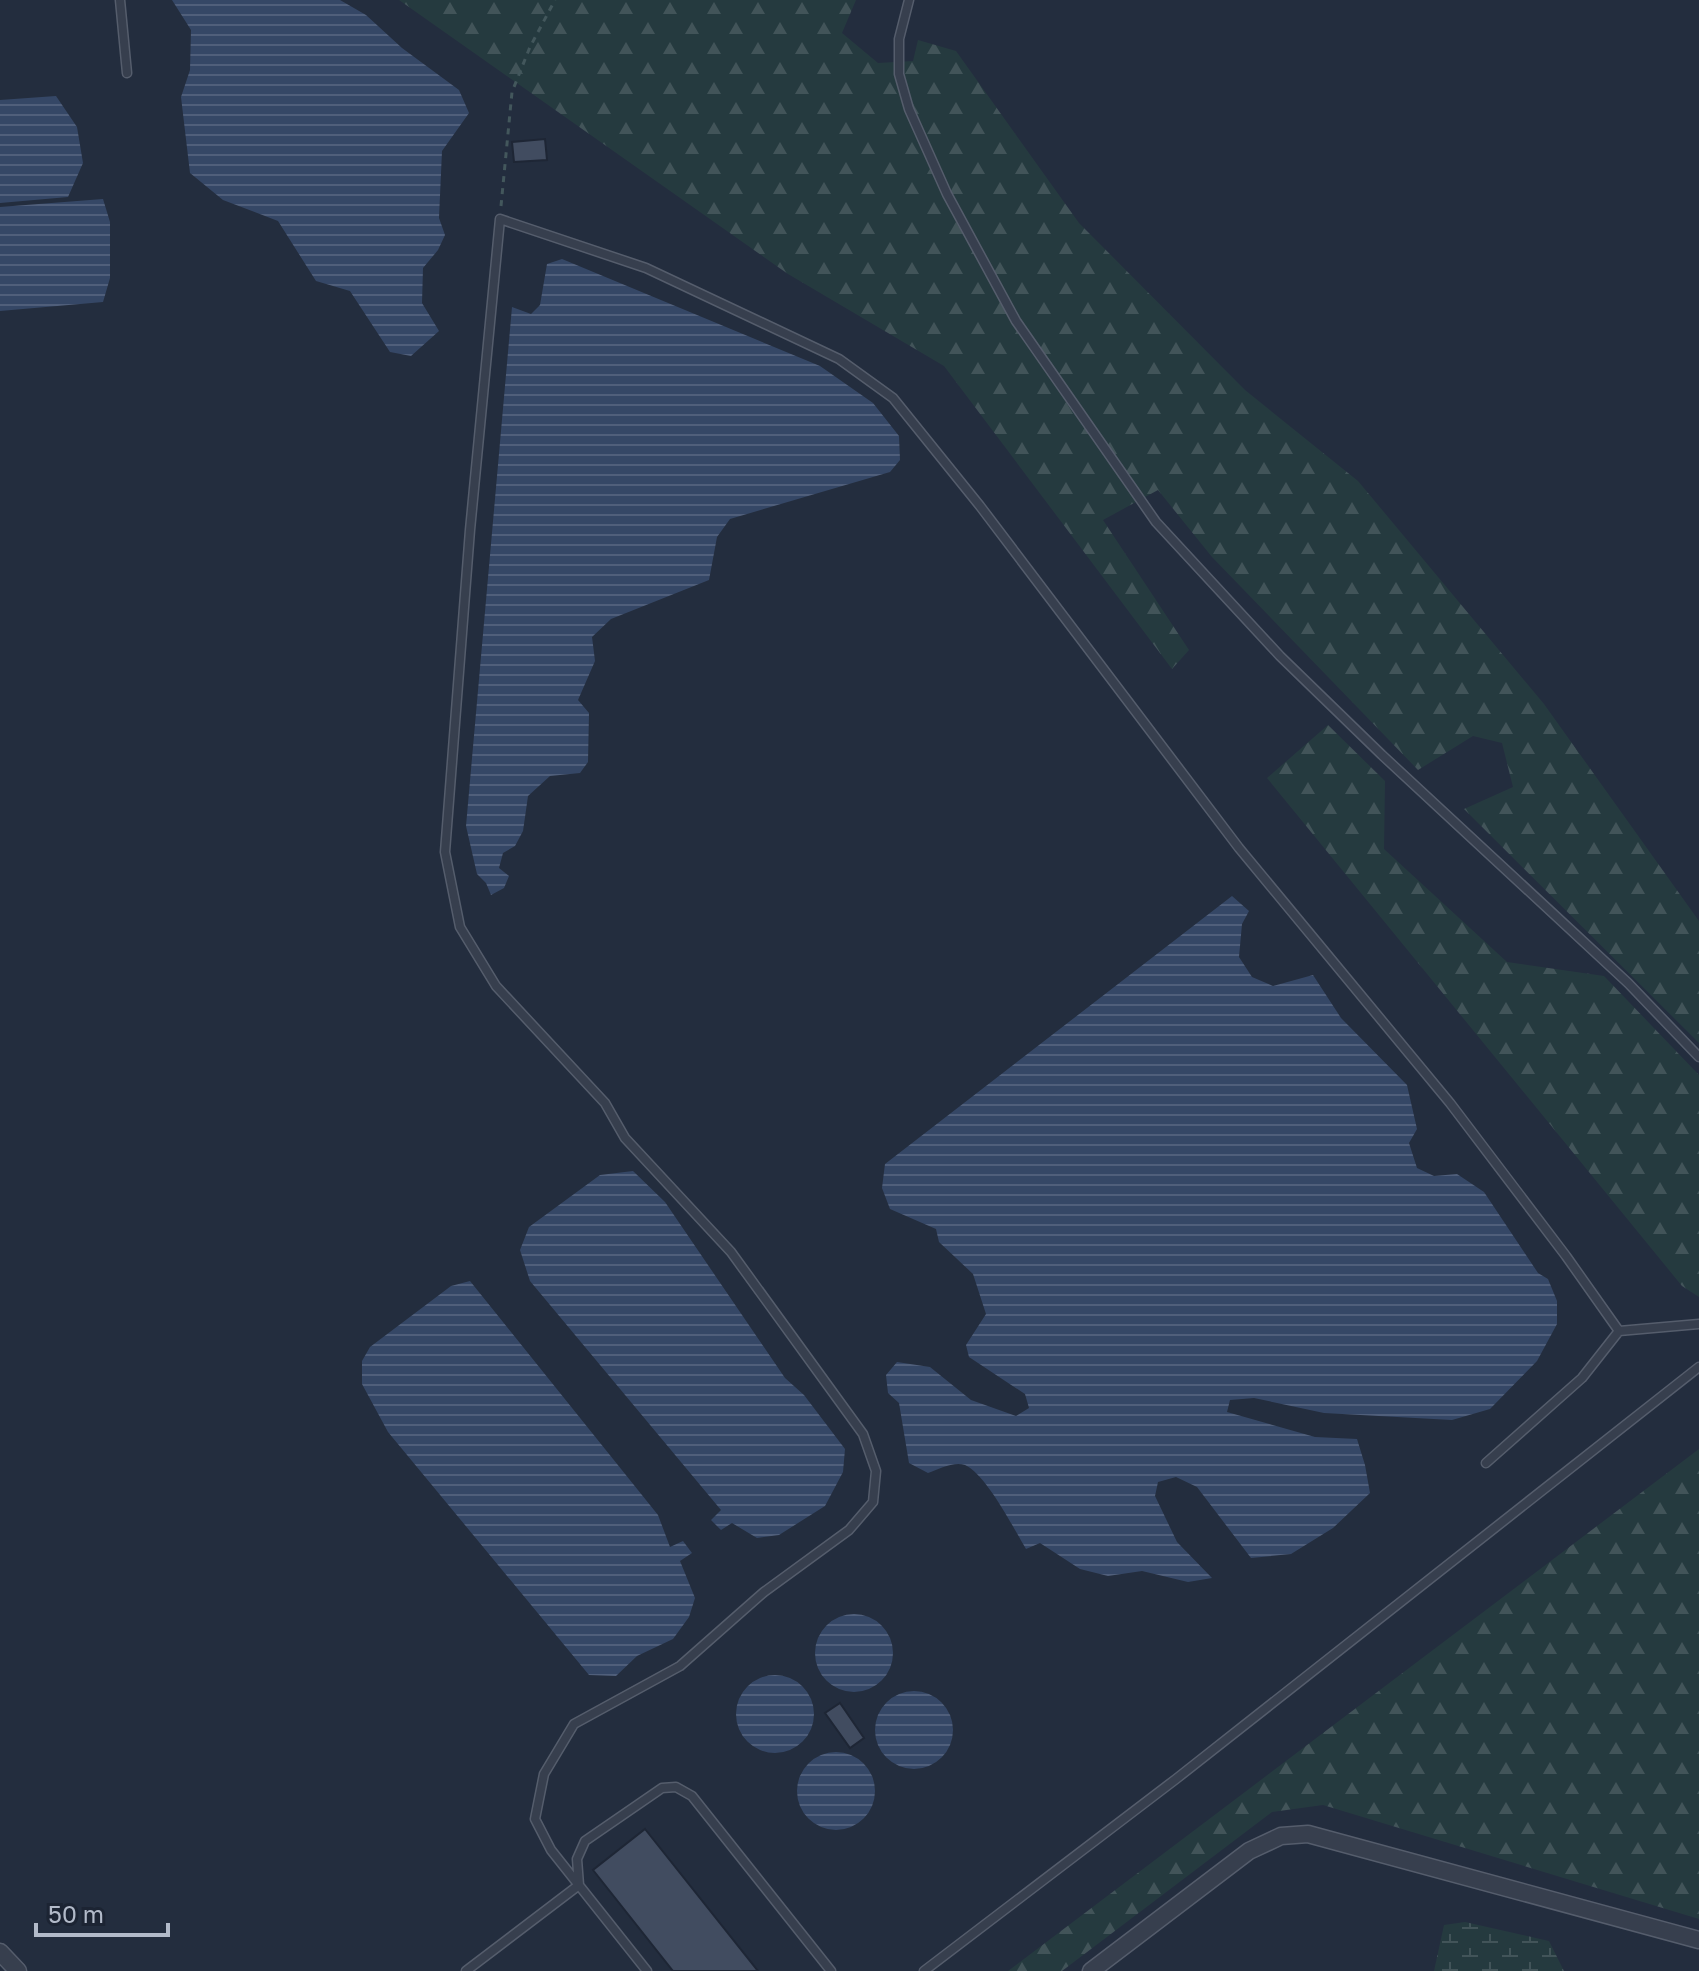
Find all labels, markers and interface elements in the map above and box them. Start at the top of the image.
scale bar [36,1887,168,1937]
text: 50 m [48,1899,104,1928]

